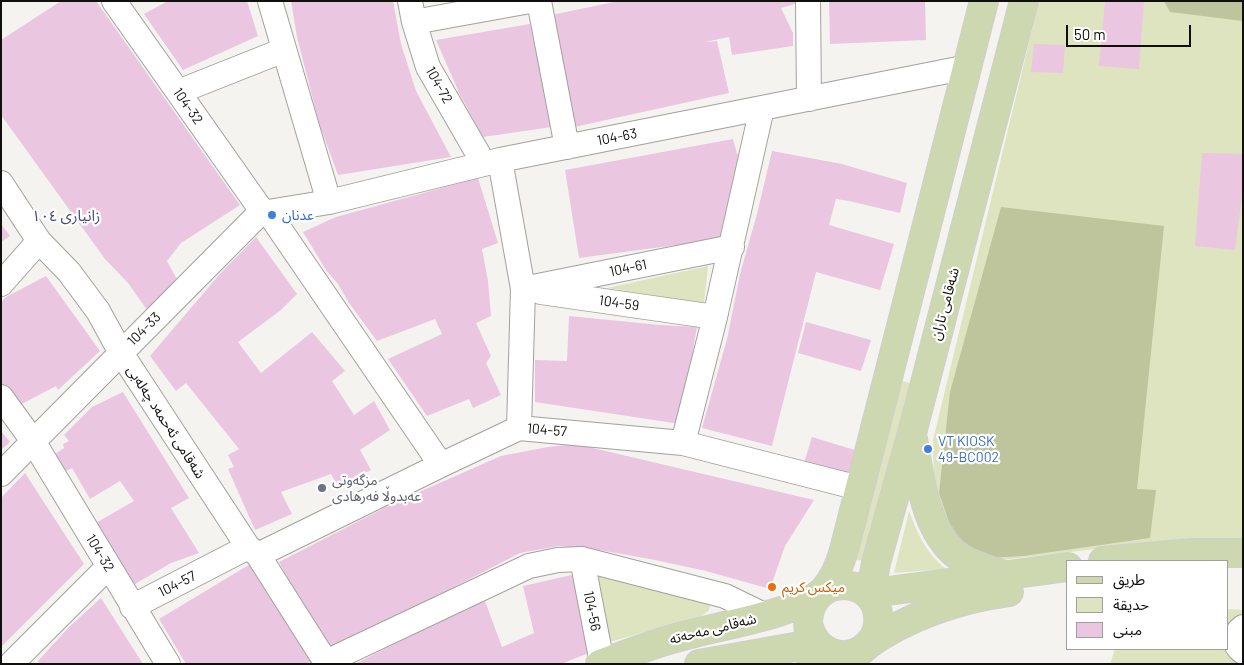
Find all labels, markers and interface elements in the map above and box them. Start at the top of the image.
scale bar [1069,15,1194,47]
text: 50 m [1074,25,1106,43]
street label: 104-72 [422,64,456,106]
street label: 104-32 [169,84,207,128]
street label: 104-63 [596,125,638,149]
district label: زانیاری ١٠٤ [32,207,100,225]
place label: عدنان [282,207,314,223]
marker: عدنان [266,209,278,221]
street label: 104-61 [608,256,648,280]
street label: شەقامی تاران [927,266,963,342]
street label: 104-59 [598,292,640,314]
street label: 104-33 [124,309,164,349]
street label: شەقامی ئەحمەد چەلەبی [123,362,209,482]
street label: 104-57 [526,420,568,440]
place label: VT KIOSK 49-BC002 [938,433,999,466]
marker: VT KIOSK 49-BC002 [922,443,934,455]
place label: مزگەوتی عەبدوڵا فەرهادی [332,472,421,504]
marker: مزگەوتی عەبدوڵا فەرهادی [316,482,328,494]
street label: 104-32 [82,531,118,575]
legend [1066,560,1229,650]
street label: 104-57 [155,567,199,601]
text: طريق [1113,570,1145,588]
place label: ميكس كريم [782,579,845,595]
marker: ميكس كريم [766,581,778,593]
street label: 104-56 [580,590,604,632]
text: حديقة [1113,595,1149,613]
street label: شەقامی مەحەتە [668,610,758,648]
text: مبنى [1113,620,1142,638]

